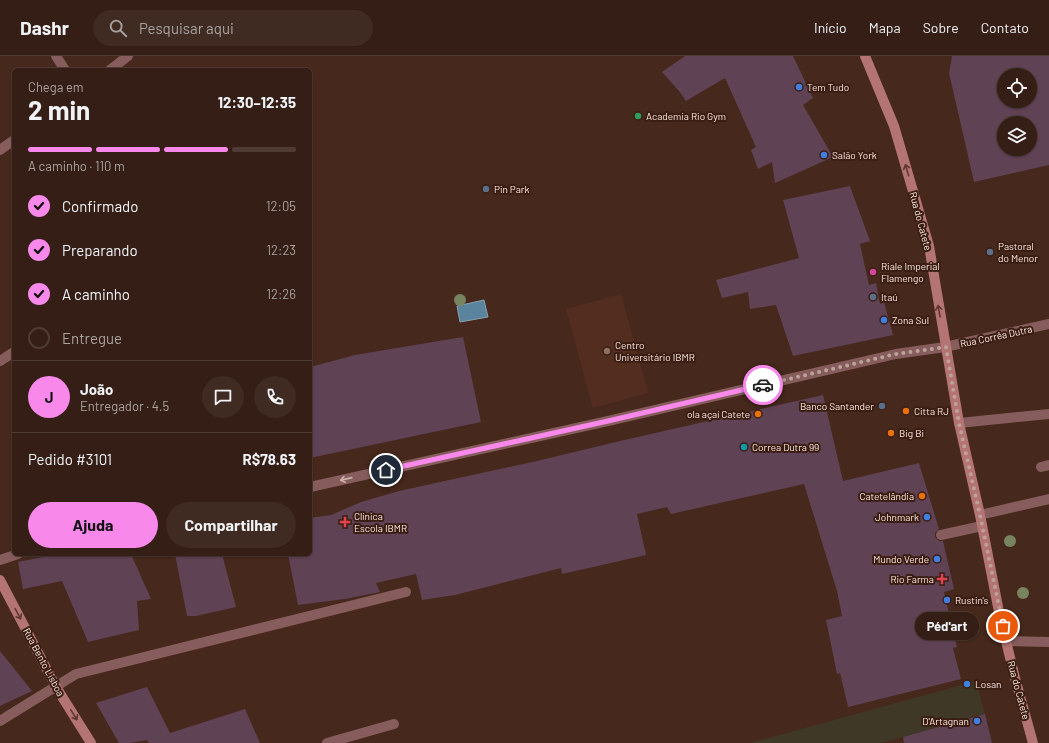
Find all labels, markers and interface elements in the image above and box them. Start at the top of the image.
search box [93,10,373,46]
text: Dashr [20,16,69,39]
icon: search [107,17,129,39]
text: Pesquisar aqui [139,19,234,37]
text: Início [814,19,847,36]
text: Mapa [869,19,901,36]
text: Sobre [923,19,959,36]
text: Contato [981,19,1029,36]
map controls [997,68,1037,156]
button: locate [997,68,1037,108]
text: Chega em [28,79,84,95]
place label: Tem Tudo [807,81,849,93]
marker: Tem Tudo [794,82,804,92]
text: 12:30–12:35 [218,93,296,111]
text: 2 min [28,94,90,125]
place label: Academia Rio Gym [646,110,726,122]
marker: Academia Rio Gym [633,111,643,121]
button: layers [997,116,1037,156]
place label: Salão York [832,149,877,161]
marker: Salão York [819,150,829,160]
text: A caminho · 110 m [28,158,125,174]
one-way arrow [903,164,910,177]
place label: Pin Park [494,183,530,195]
marker: Pin Park [481,184,491,194]
street label: Rua do Catete [907,190,935,252]
icon: check [28,195,50,217]
text: Confirmado [62,197,138,215]
text: 12:05 [266,198,296,214]
icon: check [28,239,50,261]
place label: Pastoral do Menor [998,240,1038,264]
text: Preparando [62,241,138,259]
text: 12:23 [266,242,296,258]
marker: Pastoral do Menor [985,247,995,257]
place label: Riale Imperial Flamengo [881,260,940,284]
marker: Riale Imperial Flamengo [868,267,878,277]
icon: check [28,283,50,305]
text: A caminho [62,285,130,303]
text: 12:26 [266,286,296,302]
place label: Itaú [881,291,898,303]
marker: Itaú [868,292,878,302]
one-way arrow [935,305,943,318]
place label: Zona Sul [892,314,929,326]
marker: Zona Sul [879,315,889,325]
street label: Rua Corrêa Dutra [959,322,1033,350]
text: Entregue [62,329,122,347]
place label: Centro Universitário IBMR [615,339,695,363]
marker: Centro Universitário IBMR [602,346,612,356]
courier [743,365,783,405]
icon: car [752,374,774,396]
button: chat [202,376,244,418]
button: phone [254,376,296,418]
text: João [80,380,113,398]
text: J [45,388,53,406]
text: Entregador · 4.5 [80,398,169,414]
place label: Banco Santander [800,400,874,412]
marker: Banco Santander [877,401,887,411]
place label: Citta RJ [914,405,949,417]
marker: Citta RJ [901,406,911,416]
place label: ola açaí Catete [687,408,750,420]
marker: ola açaí Catete [753,409,763,419]
place label: Big Bi [899,427,924,439]
marker: Big Bi [886,428,896,438]
place label: Correa Dutra 99 [752,441,819,453]
marker: Correa Dutra 99 [739,442,749,452]
text: Pedido #3101 [28,450,112,468]
text: R$78.63 [242,450,296,468]
pin [369,453,403,487]
icon: home [375,459,397,481]
one-way arrow [340,476,353,484]
place label: Catetelândia [860,490,914,502]
marker: Catetelândia [917,491,927,501]
button: Ajuda [28,502,158,548]
button: Compartilhar [166,502,296,548]
place label: Clínica Escola IBMR [354,510,407,534]
place label: Johnmark [875,511,919,523]
marker: Johnmark [922,512,932,522]
marker: Clínica Escola IBMR [339,516,351,528]
place label: Mundo Verde [873,553,929,565]
marker: Mundo Verde [932,554,942,564]
place label: Rio Farma [890,573,934,585]
marker: Rio Farma [937,574,947,584]
place label: Rustin's [955,594,989,606]
marker: Rustin's [942,595,952,605]
one-way arrow [15,608,22,620]
pin [986,609,1020,643]
callout: Péd'art [915,612,979,640]
icon: bag [992,615,1014,637]
text: Péd'art [927,618,967,634]
street label: Rua Bento Lisboa [21,626,67,698]
street label: Rua do Catete [1005,659,1033,721]
place label: Losan [975,678,1001,690]
marker: Losan [962,679,972,689]
one-way arrow [70,709,78,721]
place label: D'Artagnan [922,715,969,727]
marker: D'Artagnan [972,716,982,726]

